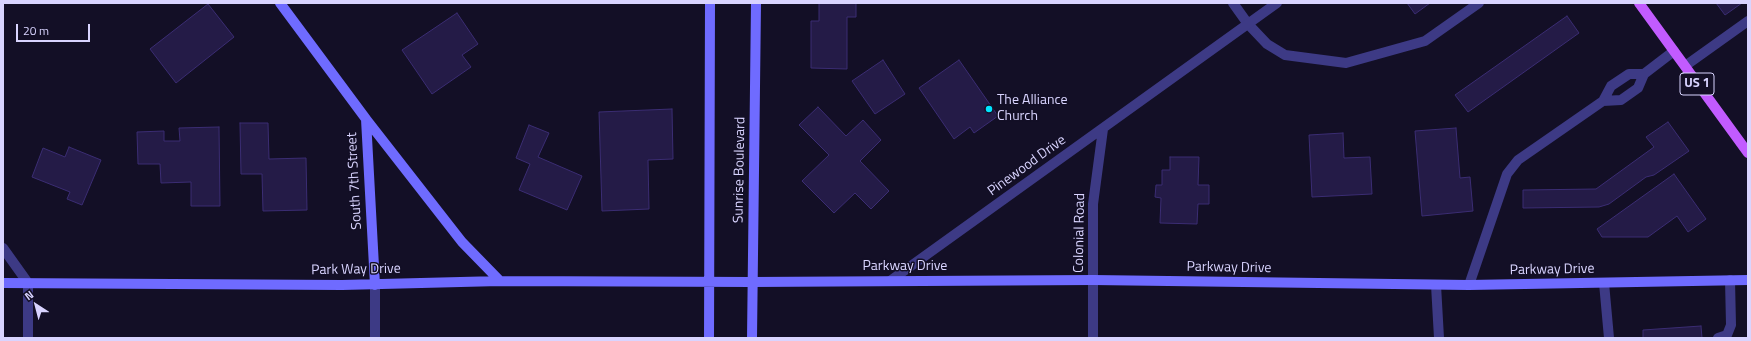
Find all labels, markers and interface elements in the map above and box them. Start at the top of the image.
scale bar [18,16,92,42]
text: 20 m [23,21,49,40]
road number: US 1 [1680,73,1714,95]
place label: The Alliance Church [997,93,1068,126]
marker: The Alliance Church [984,104,994,114]
street label: Sunrise Boulevard [731,117,749,223]
street label: South 7th Street [344,132,366,230]
street label: Pinewood Drive [985,132,1069,200]
street label: Colonial Road [1071,193,1089,273]
street label: Parkway Drive [863,259,947,275]
street label: Parkway Drive [1186,259,1272,277]
street label: Park Way Drive [311,261,401,279]
street label: Parkway Drive [1509,261,1595,279]
north arrow [16,285,56,325]
text: N [21,287,37,304]

